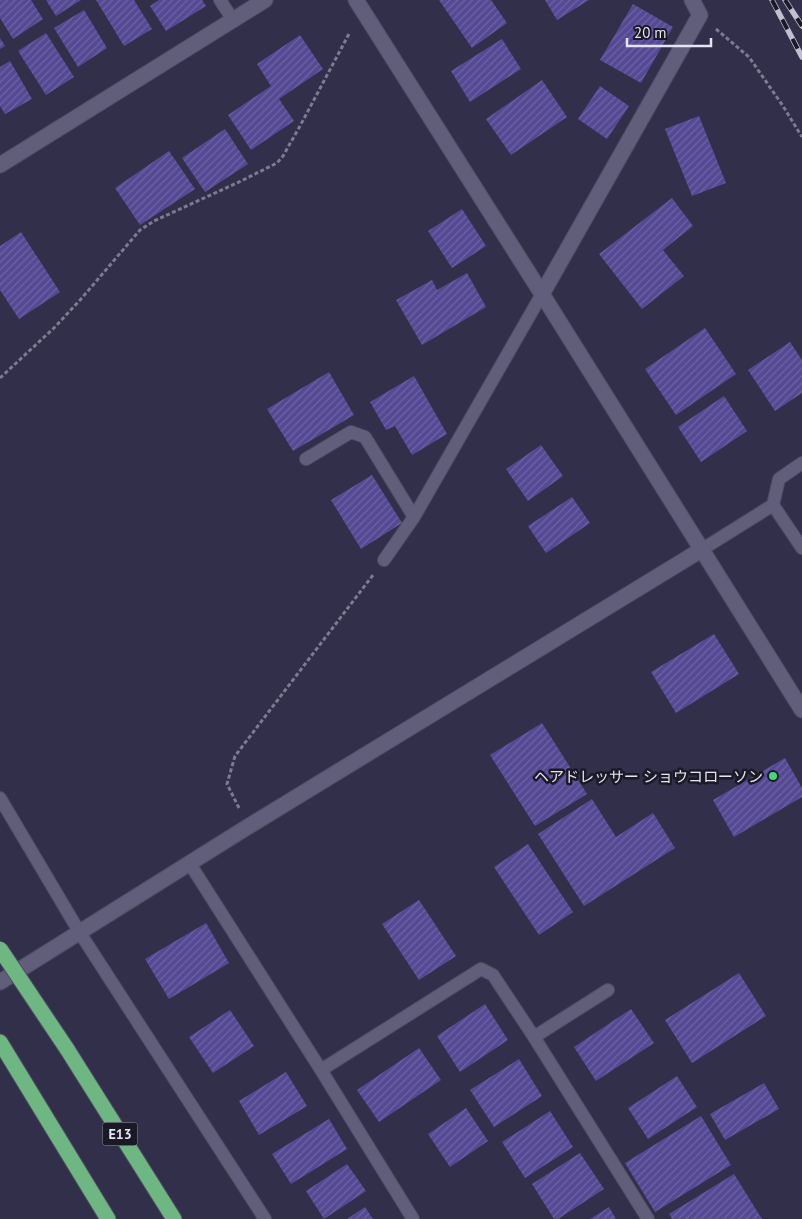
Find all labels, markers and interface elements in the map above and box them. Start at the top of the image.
scale bar [627,15,711,47]
text: 20 m [634,23,667,42]
place label: ヘアドレッサー ショウコローソン [534,767,763,786]
marker: ヘアドレッサー ショウコローソン [767,770,779,782]
road number: E13 [102,1122,138,1146]

